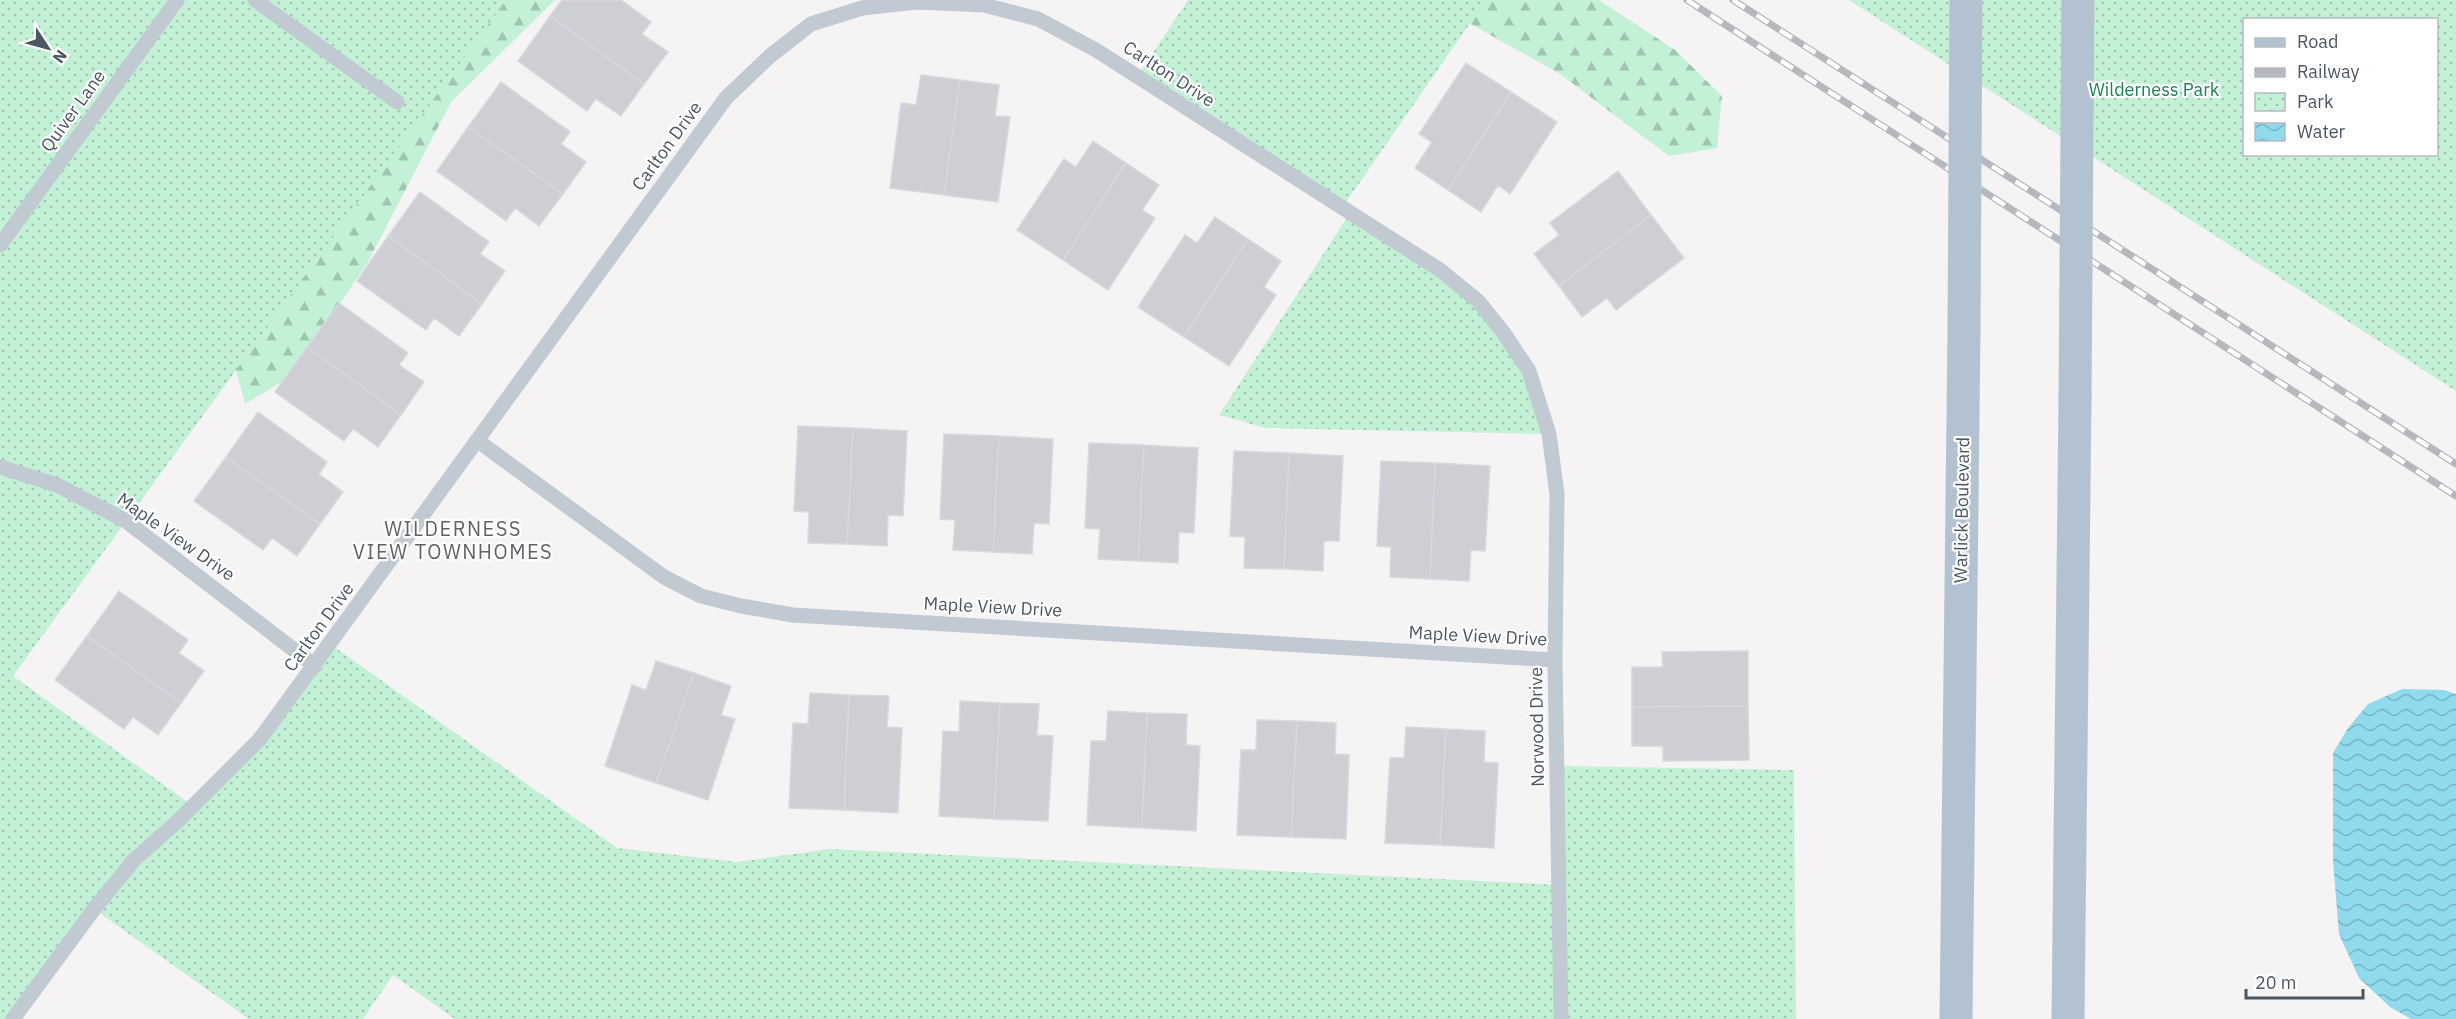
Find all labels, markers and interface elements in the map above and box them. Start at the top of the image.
north arrow [18,18,78,78]
legend [2243,18,2438,156]
text: Road [2297,30,2338,53]
street label: Carlton Drive [1119,35,1220,112]
text: N [49,46,72,67]
text: Railway [2297,60,2359,83]
street label: Quiver Lane [35,65,110,156]
park label: Wilderness Park [2089,78,2220,101]
text: Park [2297,90,2334,113]
street label: Carlton Drive [626,96,707,195]
text: Water [2297,120,2346,143]
street label: Warlick Boulevard [1949,437,1974,583]
street label: Maple View Drive [113,487,240,586]
district label: WILDERNESS VIEW TOWNHOMES [353,515,553,565]
street label: Carlton Drive [278,577,359,676]
street label: Maple View Drive [923,591,1063,622]
street label: Maple View Drive [1408,620,1548,651]
street label: Norwood Drive [1524,667,1549,787]
scale bar [2246,962,2363,1000]
text: 20 m [2255,971,2297,994]

